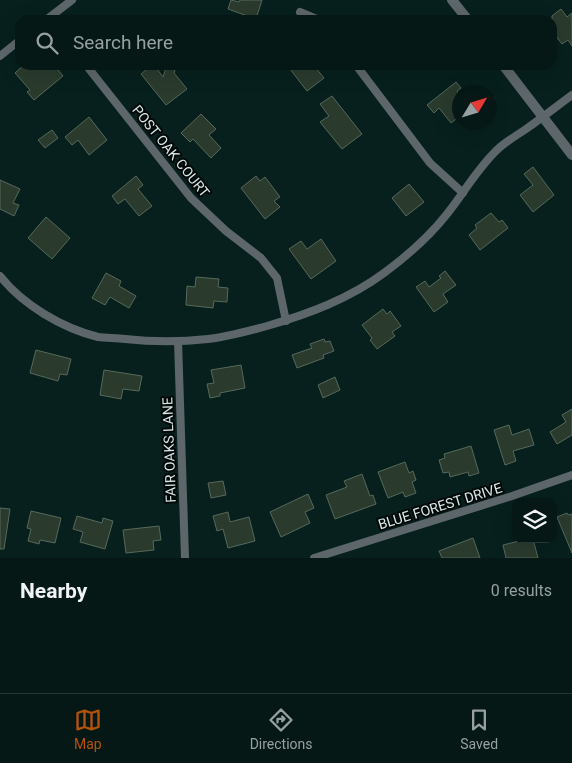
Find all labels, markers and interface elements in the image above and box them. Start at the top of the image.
search box [15,15,557,70]
icon: search [33,29,61,57]
text: Search here [73,31,173,54]
north arrow [452,85,497,130]
street label: POST OAK COURT [129,102,213,201]
street label: FAIR OAKS LANE [159,397,179,503]
street label: BLUE FOREST DRIVE [376,480,504,532]
map controls [512,498,557,543]
button: layers [512,498,557,543]
text: Nearby [20,579,87,603]
text: 0 results [491,581,552,600]
tab: Map [74,706,102,752]
tab: Directions [250,706,313,752]
tab: Saved [460,706,498,752]

